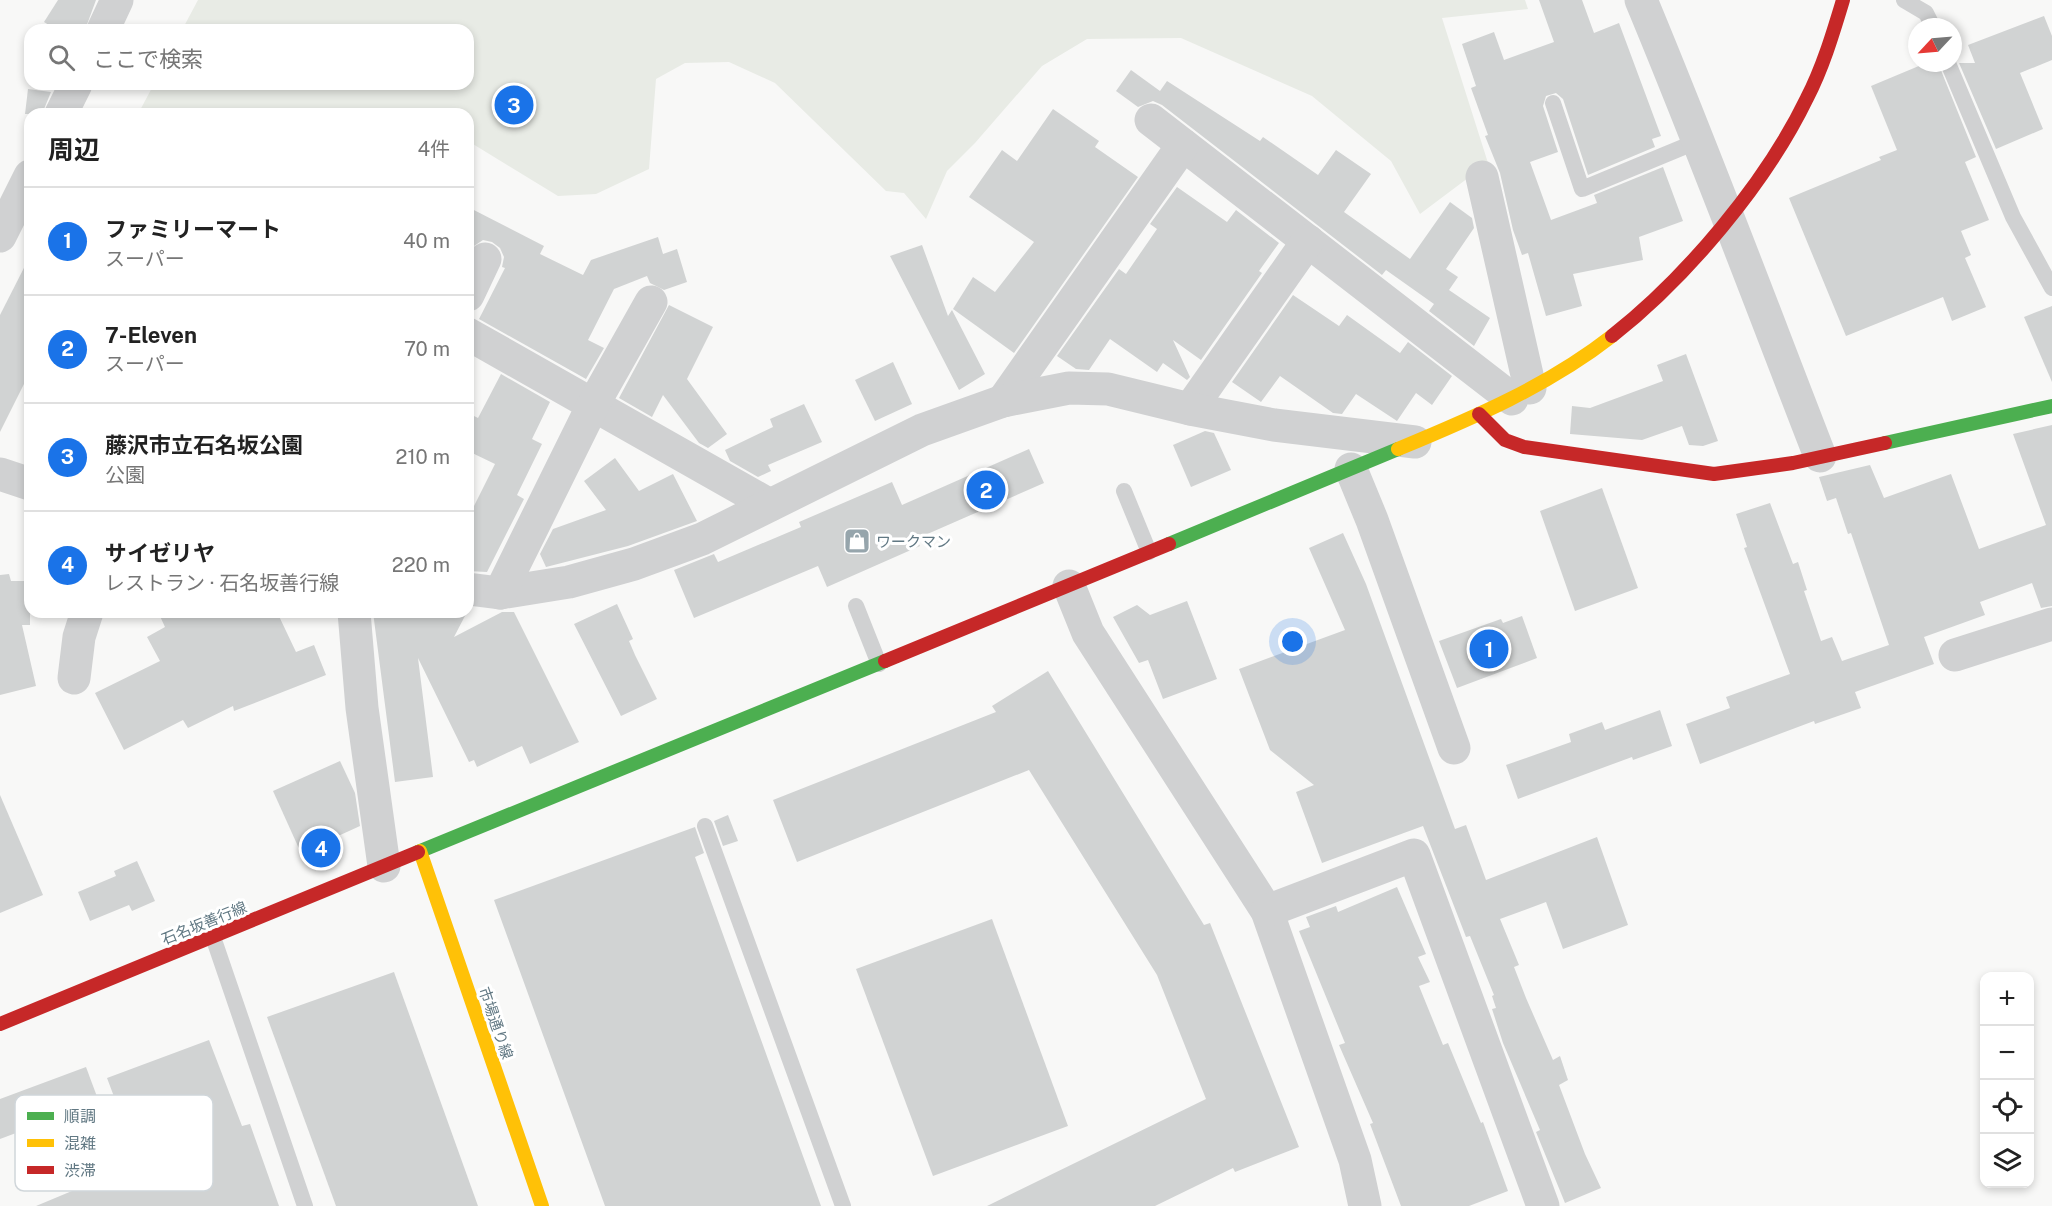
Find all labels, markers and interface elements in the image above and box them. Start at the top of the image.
north arrow [1908,18,1962,72]
search box [24,24,474,90]
icon: search [45,41,78,74]
text: ここで検索 [93,46,203,72]
pin: 3 [494,82,534,128]
text: 周辺 [48,134,100,165]
text: 4件 [417,137,450,161]
text: ファミリーマート [105,216,281,242]
text: 1 [63,229,72,253]
text: 40 m [403,229,450,253]
text: スーパー [105,247,185,271]
text: 7-Eleven [105,322,197,348]
text: 2 [61,337,74,361]
text: 70 m [404,337,450,361]
text: スーパー [105,352,185,376]
text: 藤沢市立石名坂公園 [105,432,303,458]
text: 3 [61,445,74,469]
text: 210 m [396,445,450,469]
text: 公園 [105,463,145,487]
pin: 2 [966,468,1006,512]
shop icon: ワークマン [842,526,872,556]
place label: ワークマン [876,533,951,550]
text: サイゼリヤ [105,540,215,566]
text: 4 [61,553,74,577]
text: 220 m [392,553,450,577]
text: レストラン · 石名坂善行線 [105,571,339,595]
pin: 1 [1470,626,1508,672]
your location [1278,627,1307,656]
pin: 4 [302,826,340,870]
street label: 石名坂善行線 [159,898,249,948]
map controls [1980,972,2034,1188]
button: + [1980,972,2034,1026]
street label: 市場通り線 [476,985,516,1061]
button: − [1980,1026,2034,1080]
button: locate [1980,1080,2034,1134]
legend [15,1095,213,1191]
text: 順調 [64,1107,96,1126]
text: 混雑 [64,1134,96,1153]
button: layers [1980,1134,2034,1188]
text: 渋滞 [64,1161,96,1180]

